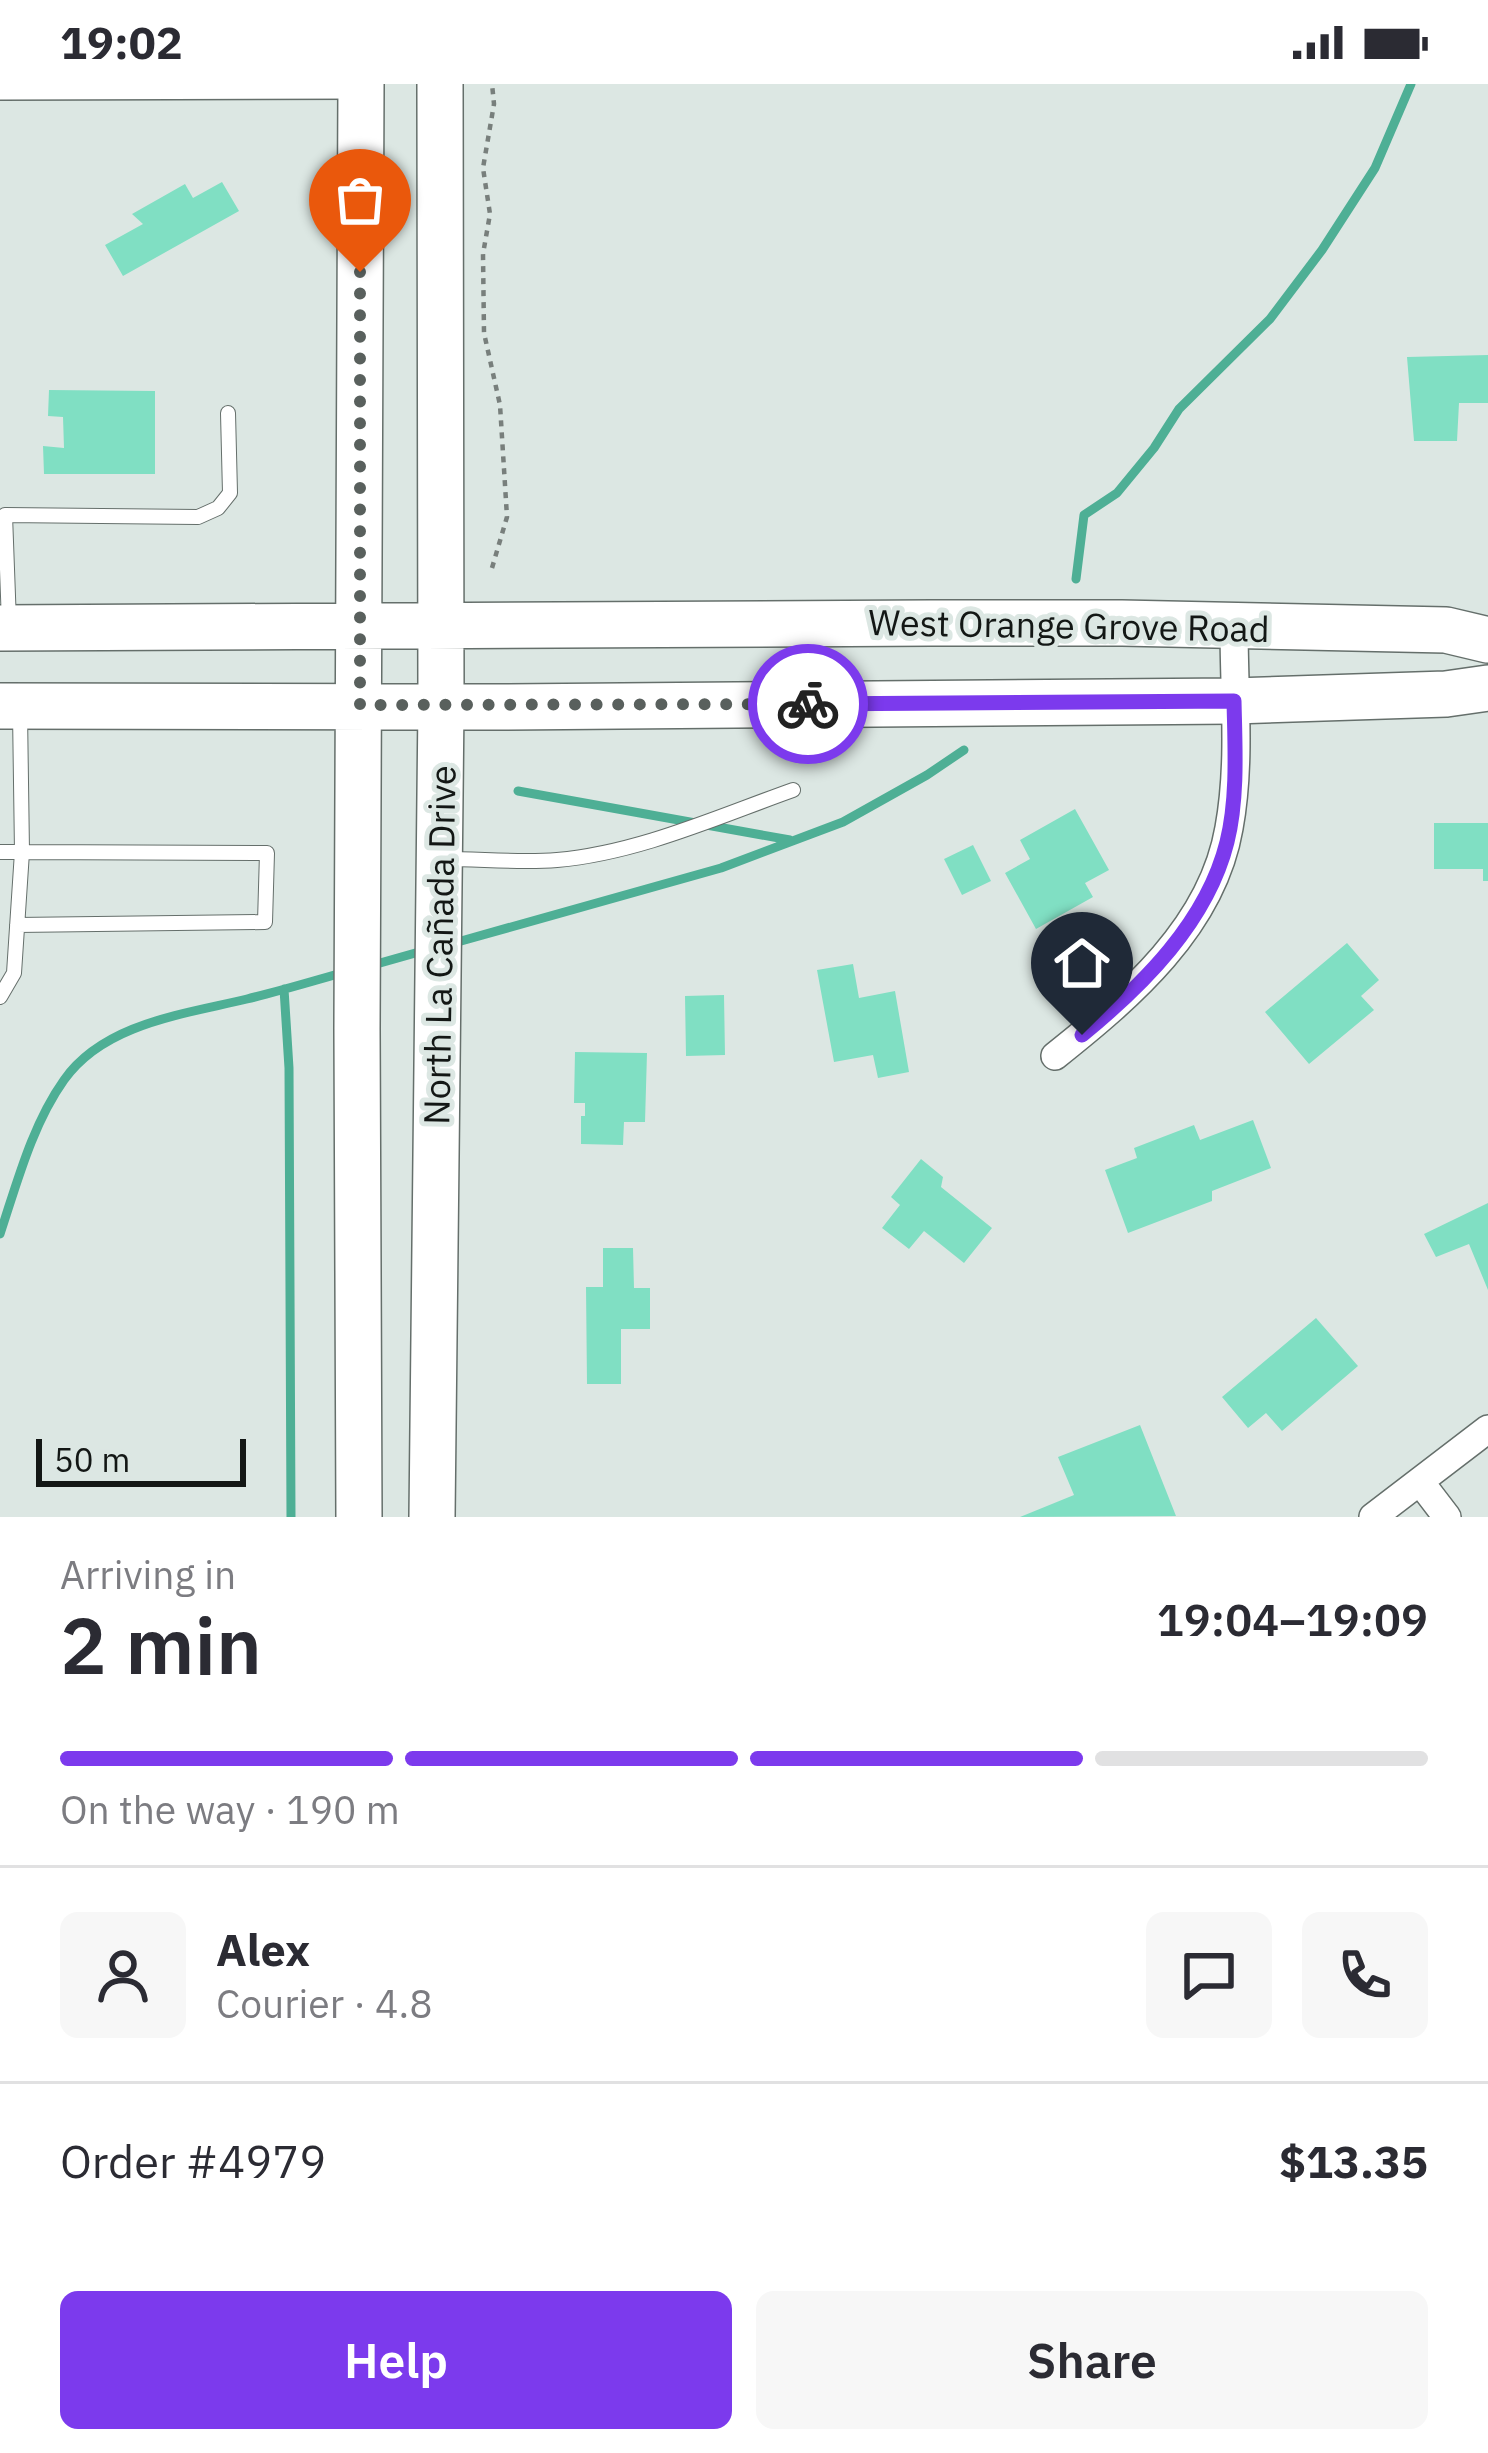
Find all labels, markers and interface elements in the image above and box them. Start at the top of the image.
text: 19:02 [60,13,183,71]
pin [309,149,411,272]
icon: bag [327,167,393,233]
street label: West Orange Grove Road [868,598,1270,652]
courier [748,644,868,764]
icon: bike [775,671,841,737]
street label: North La Cañada Drive [412,765,466,1125]
pin [1031,912,1133,1035]
icon: home [1049,930,1115,996]
scale bar [36,1433,246,1486]
text: 50 m [54,1438,130,1481]
text: Arriving in [60,1549,236,1600]
text: 19:04–19:09 [1157,1590,1428,1648]
text: 2 min [60,1594,262,1695]
text: On the way · 190 m [60,1784,400,1835]
button: person [60,1912,186,2038]
button: chat [1146,1912,1272,2038]
button: phone [1302,1912,1428,2038]
text: Alex [216,1920,310,1978]
text: Courier · 4.8 [216,1978,433,2029]
text: Order #4979 [60,2132,326,2190]
text: $13.35 [1279,2132,1428,2190]
button: Help [60,2291,732,2429]
button: Share [756,2291,1428,2429]

